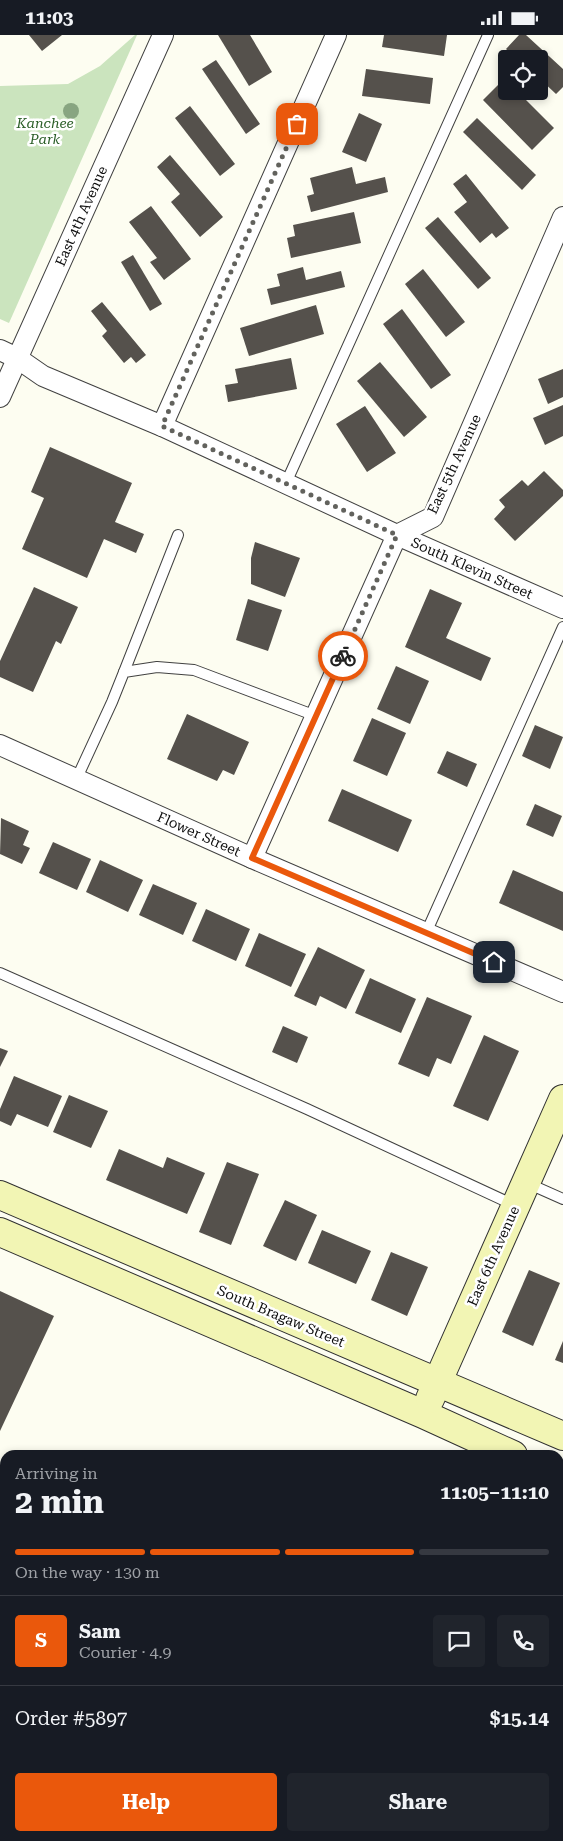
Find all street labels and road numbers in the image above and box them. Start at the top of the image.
street label: East 4th Avenue [52,163,110,269]
street label: East 5th Avenue [424,411,484,516]
street label: South Klevin Street [409,534,535,602]
street label: Flower Street [155,808,243,860]
street label: East 6th Avenue [464,1203,522,1309]
street label: South Bragaw Street [215,1282,347,1350]

